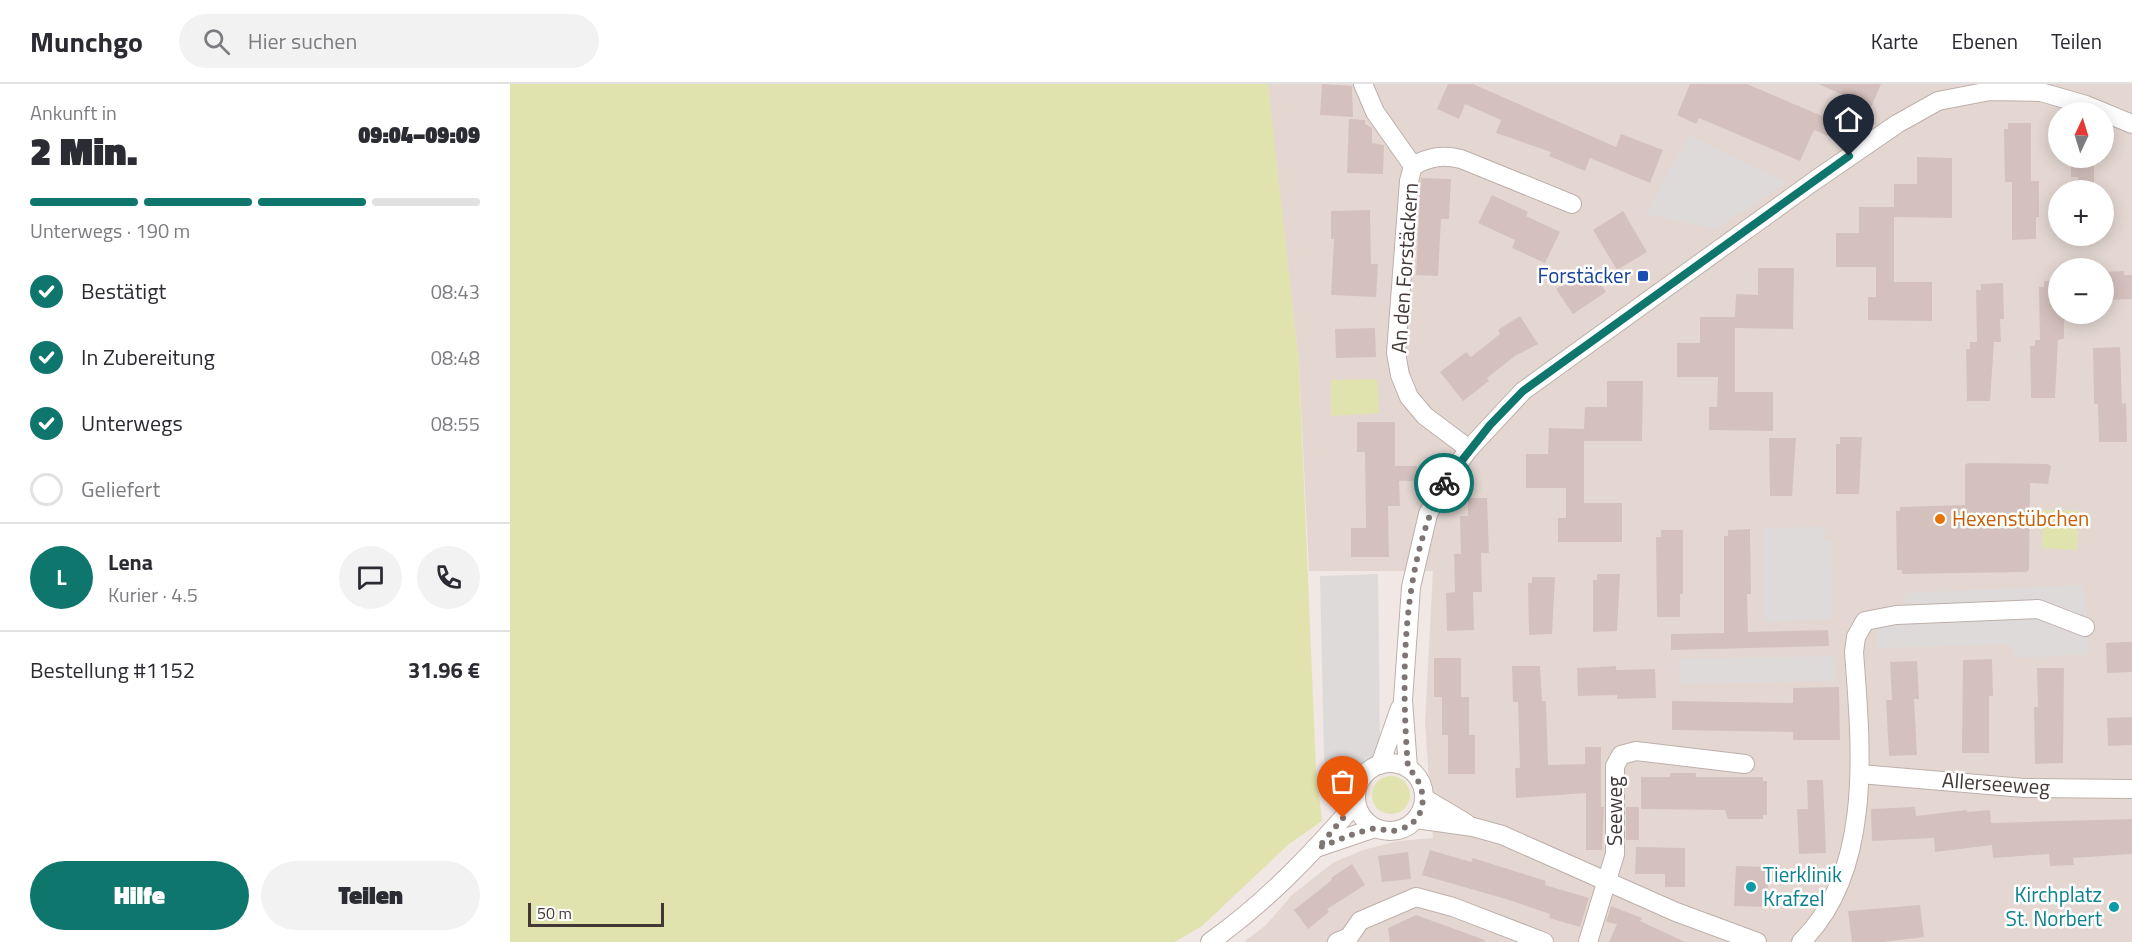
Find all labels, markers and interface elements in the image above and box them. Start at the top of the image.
search box [179,14,599,68]
text: Munchgo [30,20,143,63]
text: Hier suchen [248,24,357,58]
icon: search [200,25,233,58]
text: Karte [1871,25,1918,57]
text: Ebenen [1951,25,2018,57]
text: Teilen [2051,25,2102,57]
pin [1823,94,1874,156]
text: Ankunft in [30,97,117,128]
north arrow [2048,102,2114,168]
map controls [2048,102,2114,324]
icon: home [1832,103,1865,136]
text: 09:04–09:09 [358,118,480,152]
text: 2 Min. [30,121,138,180]
button: + [2048,180,2114,246]
street label: An den Forstäckern [1382,182,1426,354]
text: Unterwegs · 190 m [30,215,190,246]
button: − [2048,258,2114,324]
place label: Forstäcker [1538,259,1631,291]
marker: Forstäcker [1636,269,1650,283]
text: Bestätigt [81,274,166,308]
icon: check [30,275,63,308]
text: 08:43 [431,276,480,307]
text: In Zubereitung [81,340,215,374]
icon: check [30,341,63,374]
text: 08:48 [431,342,480,373]
text: Unterwegs [81,406,183,440]
icon: check [30,407,63,440]
text: 08:55 [431,408,480,439]
courier [1414,453,1474,513]
icon: bike [1428,467,1461,500]
text: Geliefert [81,472,160,506]
place label: Hexenstübchen [1952,502,2089,534]
marker: Hexenstübchen [1933,512,1947,526]
text: Lena [108,545,153,579]
button: chat [339,546,402,609]
button: phone [417,546,480,609]
text: L [56,560,67,594]
text: Kurier · 4.5 [108,579,198,610]
text: Bestellung #1152 [30,653,195,687]
text: 31.96 € [408,653,480,687]
pin [1317,756,1368,818]
street label: Allerseeweg [1941,763,2051,803]
icon: bag [1326,765,1359,798]
street label: Seeweg [1598,776,1630,846]
place label: Tierklinik Krafzel [1763,858,1842,914]
button: Hilfe [30,861,249,930]
button: Teilen [261,861,480,930]
place label: Kirchplatz St. Norbert [2006,878,2103,934]
marker: Tierklinik Krafzel [1744,880,1758,894]
scale bar [528,900,664,928]
marker: Kirchplatz St. Norbert [2107,900,2121,914]
text: 50 m [537,901,572,925]

